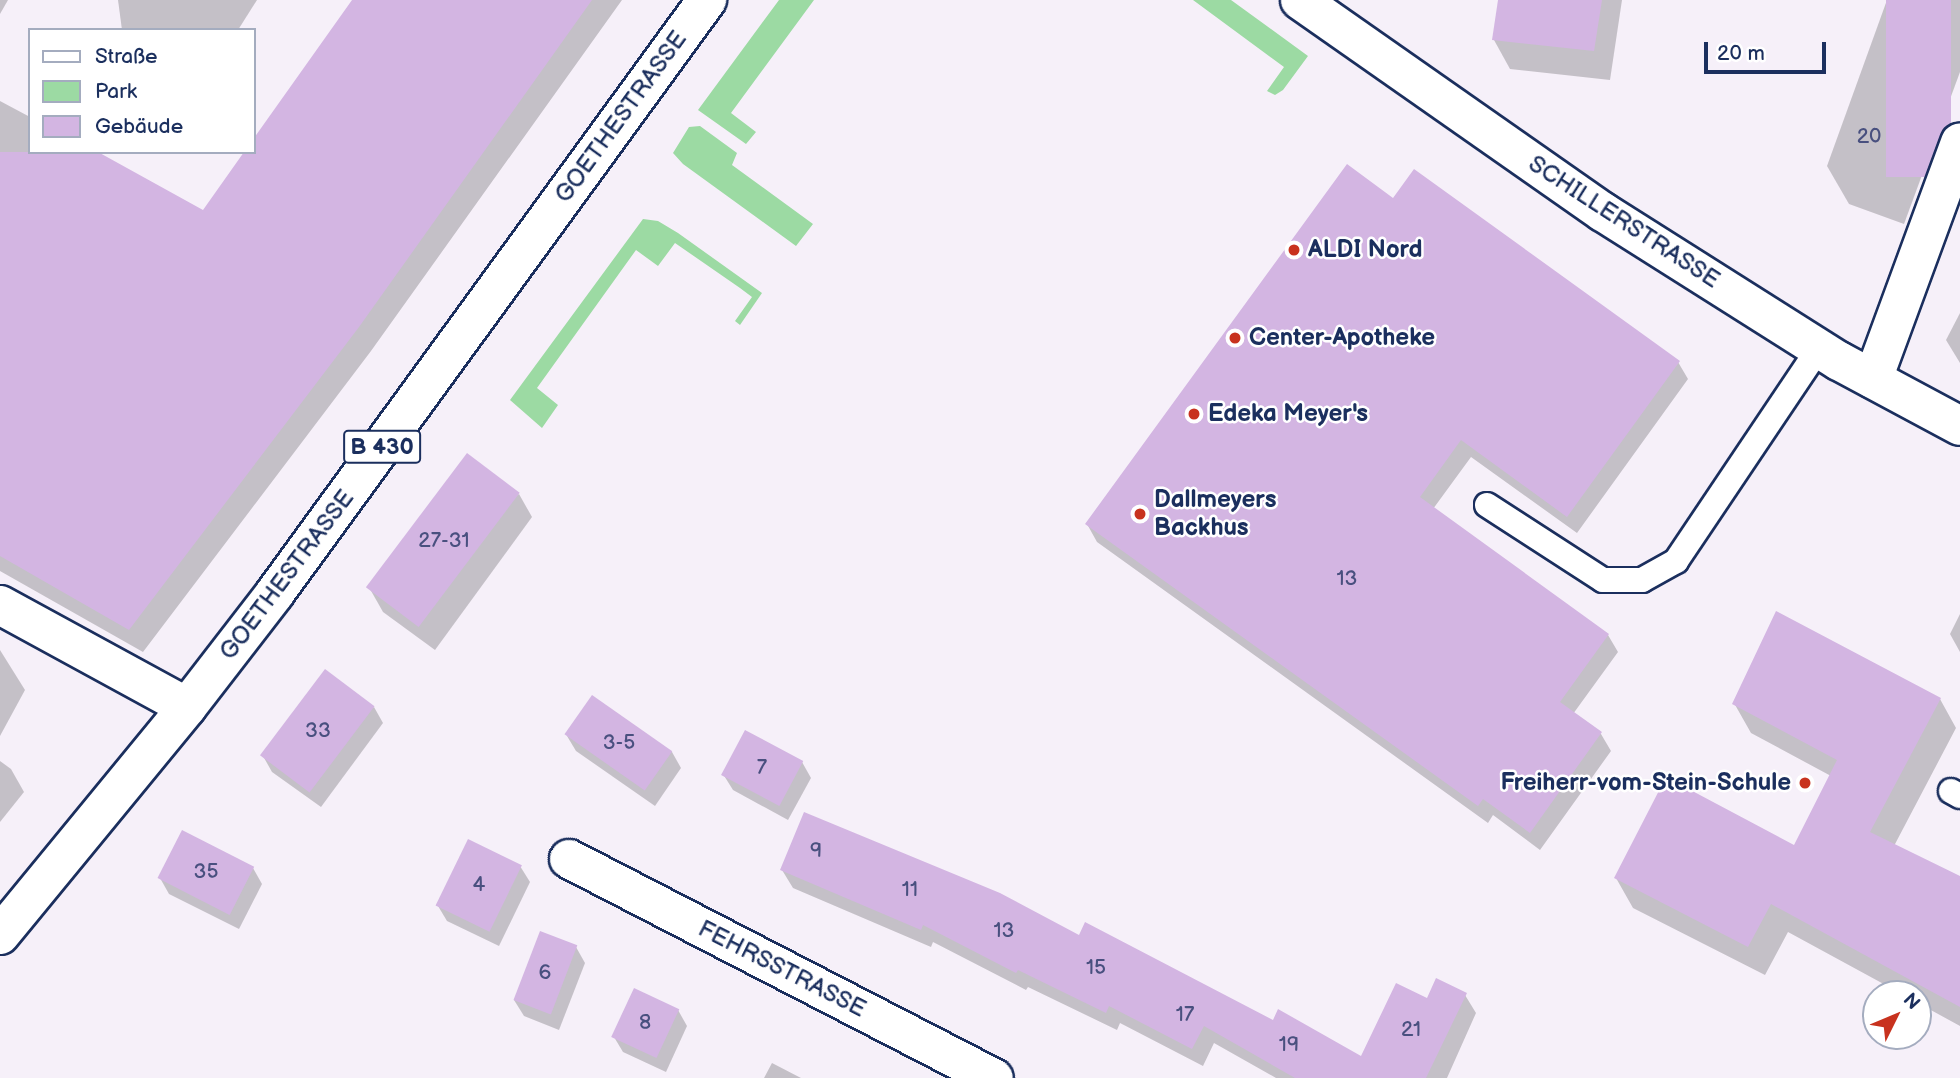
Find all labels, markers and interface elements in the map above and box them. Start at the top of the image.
street label: GOETHESTRASSE [549,26,693,208]
legend [28,28,256,154]
scale bar [1708,28,1830,72]
text: 20 m [1717,41,1765,66]
text: Straße [95,44,157,69]
text: Park [95,79,137,104]
text: Gebäude [95,114,183,139]
house number: 20 [1857,124,1881,150]
street label: SCHILLERSTRASSE [1523,149,1725,295]
place label: ALDI Nord [1308,236,1423,264]
marker: ALDI Nord [1286,242,1302,258]
place label: Center-Apotheke [1249,324,1435,352]
marker: Center-Apotheke [1227,330,1243,346]
place label: Edeka Meyer's [1208,400,1368,428]
marker: Edeka Meyer's [1186,406,1202,422]
road number: B 430 [342,428,422,466]
street label: GOETHESTRASSE [214,484,360,666]
place label: Dallmeyers Backhus [1154,486,1277,542]
marker: Dallmeyers Backhus [1132,506,1148,522]
house number: 27-31 [418,528,470,554]
house number: 13 [1336,566,1358,592]
house number: 33 [305,718,331,744]
house number: 3-5 [603,730,635,756]
house number: 7 [757,755,767,781]
place label: Freiherr-vom-Stein-Schule [1501,769,1791,797]
marker: Freiherr-vom-Stein-Schule [1797,775,1813,791]
house number: 9 [810,838,822,864]
house number: 35 [194,859,218,885]
house number: 4 [473,872,485,898]
house number: 11 [902,877,918,903]
street label: FEHRSSTRASSE [693,914,871,1024]
house number: 13 [993,918,1015,944]
house number: 15 [1086,955,1106,981]
house number: 6 [539,960,551,986]
north arrow [1862,980,1932,1050]
text: N [1898,989,1925,1015]
house number: 17 [1176,1002,1194,1028]
house number: 8 [639,1010,651,1036]
house number: 21 [1401,1017,1421,1043]
house number: 19 [1279,1032,1299,1058]

